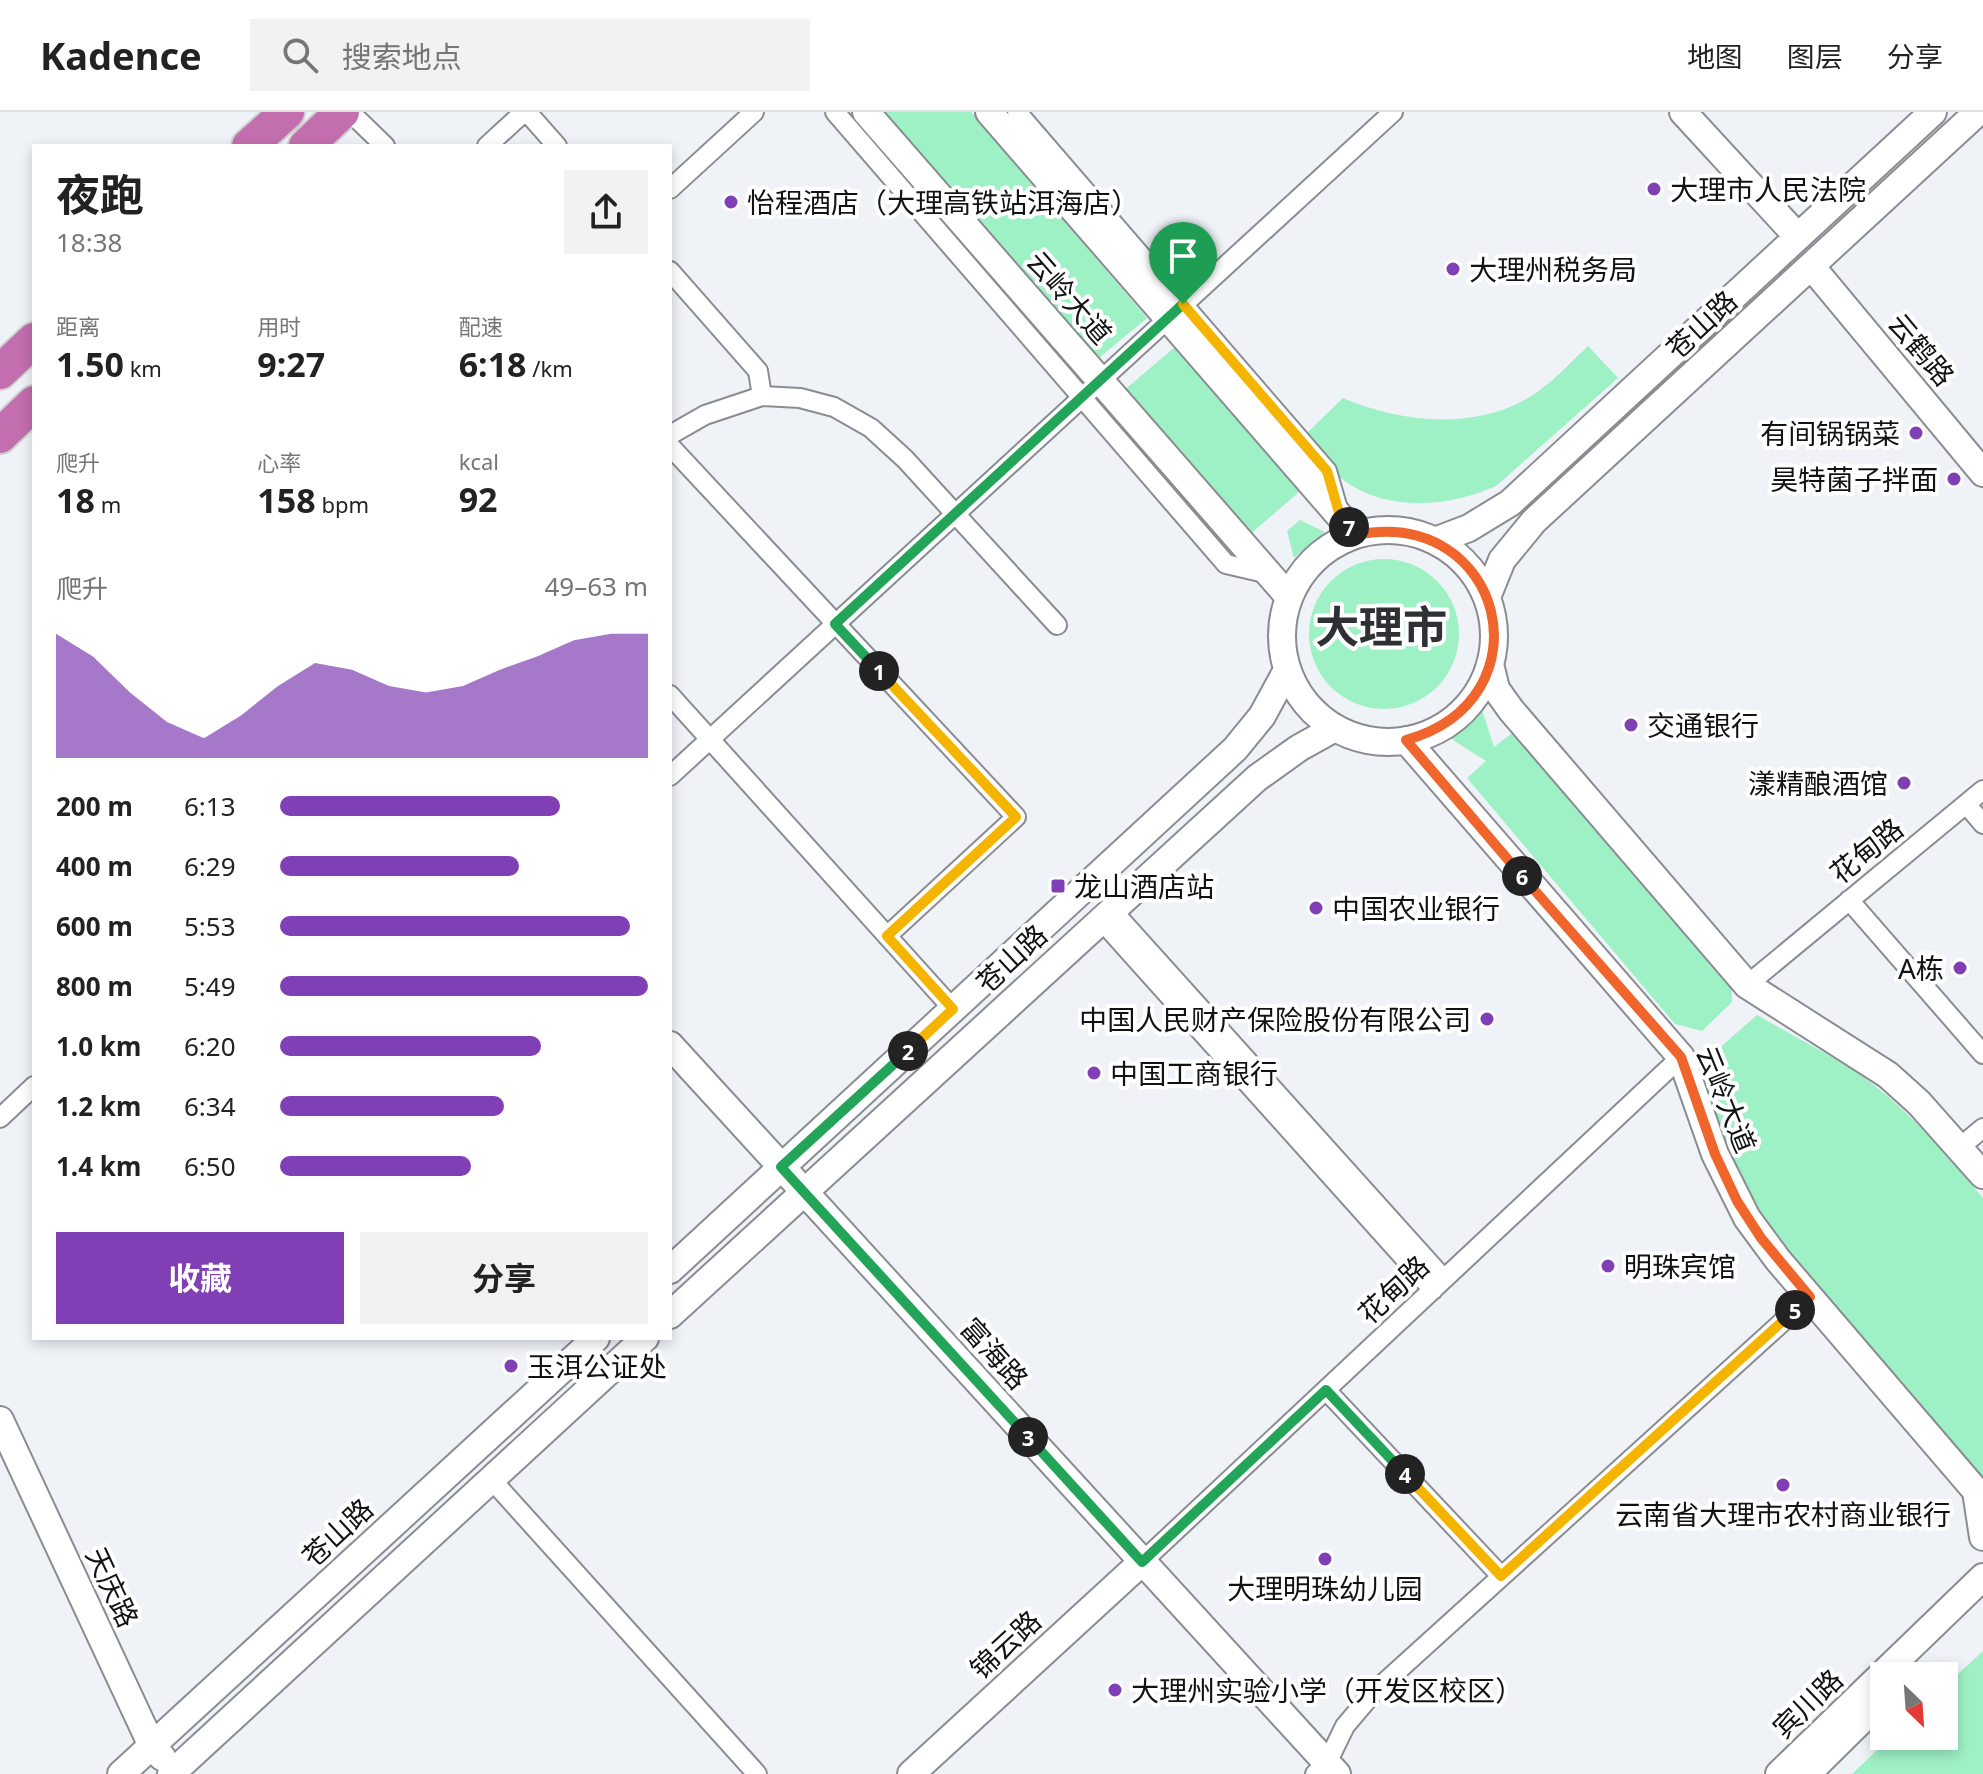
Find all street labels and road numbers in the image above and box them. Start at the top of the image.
street label: 云岭大道 [1019,242,1121,352]
street label: 苍山路 [1657,281,1745,367]
street label: 云鹤路 [1880,305,1964,393]
street label: 花甸路 [1821,809,1911,891]
street label: 苍山路 [967,915,1055,1001]
street label: 云岭大道 [1688,1040,1766,1158]
street label: 花甸路 [1349,1246,1437,1332]
street label: 富海路 [953,1309,1037,1397]
street label: 苍山路 [293,1489,381,1575]
street label: 天庆路 [78,1541,148,1633]
street label: 锦云路 [961,1601,1049,1687]
street label: 宾川路 [1764,1660,1850,1746]

